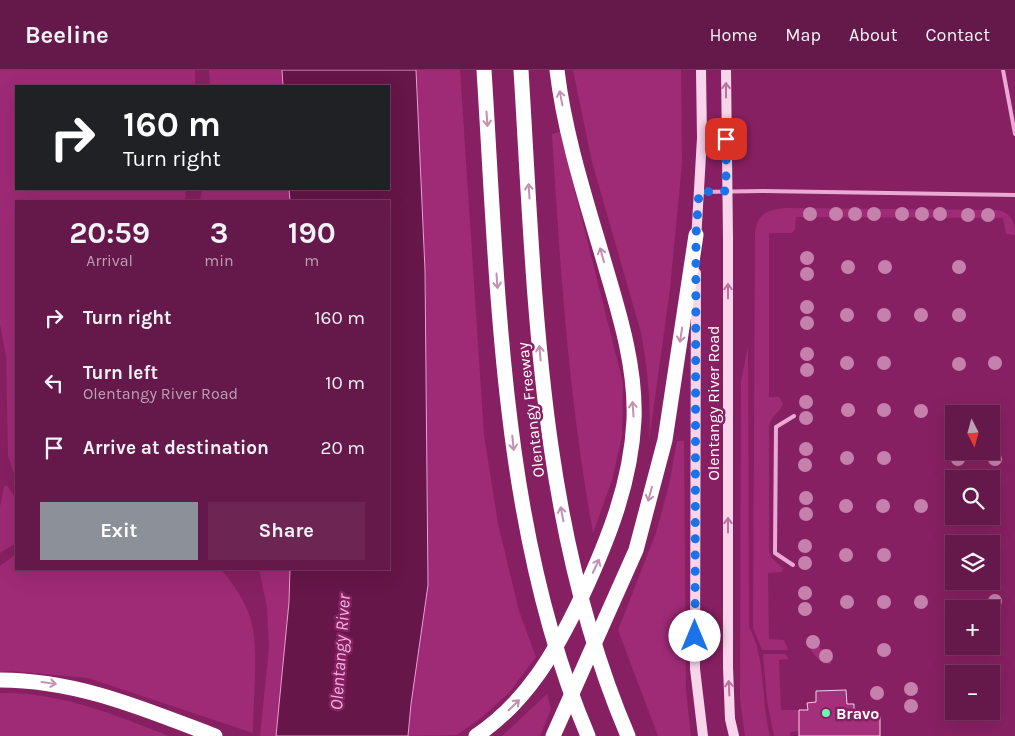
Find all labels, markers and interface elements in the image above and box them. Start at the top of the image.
text: Beeline [25,21,109,49]
text: Home [709,24,757,46]
text: Map [785,24,821,46]
text: About [849,24,898,46]
text: Contact [926,24,990,46]
one-way arrow [721,82,731,98]
one-way arrow [556,90,566,106]
text: 160 m [123,104,221,145]
icon: right [40,105,105,170]
one-way arrow [483,110,492,126]
pin [705,118,747,160]
icon: arrive [712,125,740,153]
text: Turn right [123,146,221,172]
one-way arrow [524,183,533,199]
text: 20:59 [69,215,150,251]
text: 3 [210,215,228,251]
text: 190 [288,215,336,251]
one-way arrow [597,248,607,264]
text: Arrival [86,251,133,270]
text: min [204,251,234,270]
text: m [304,251,319,270]
one-way arrow [493,273,502,289]
one-way arrow [723,283,733,300]
icon: right [40,304,68,332]
text: Turn right [83,307,172,329]
text: 160 m [314,307,365,329]
one-way arrow [676,326,686,342]
street label: Olentangy River Road [704,326,723,480]
street label: Olentangy Freeway [513,341,548,479]
one-way arrow [535,345,545,361]
text: Turn left [83,362,158,384]
icon: left [40,369,68,397]
text: 10 m [325,372,365,394]
text: Olentangy River Road [83,384,238,403]
one-way arrow [629,401,638,417]
north arrow [945,405,1000,460]
map controls [945,405,1000,720]
icon: arrive [40,434,68,462]
one-way arrow [509,434,518,450]
text: Arrive at destination [83,437,269,459]
text: 20 m [320,437,365,459]
button: search [945,470,1000,525]
one-way arrow [645,486,655,502]
button: Exit [40,502,198,560]
button: Share [208,502,365,560]
one-way arrow [557,506,567,522]
one-way arrow [723,518,733,534]
button: layers [945,535,1000,590]
one-way arrow [592,559,601,574]
water label: Olentangy River [325,592,355,711]
button: + [945,600,1000,655]
position arrow [668,609,720,661]
button: − [945,665,1000,720]
one-way arrow [40,679,56,689]
one-way arrow [724,680,733,696]
one-way arrow [508,699,520,711]
place label: Bravo [836,704,879,723]
marker: Bravo [820,707,832,719]

